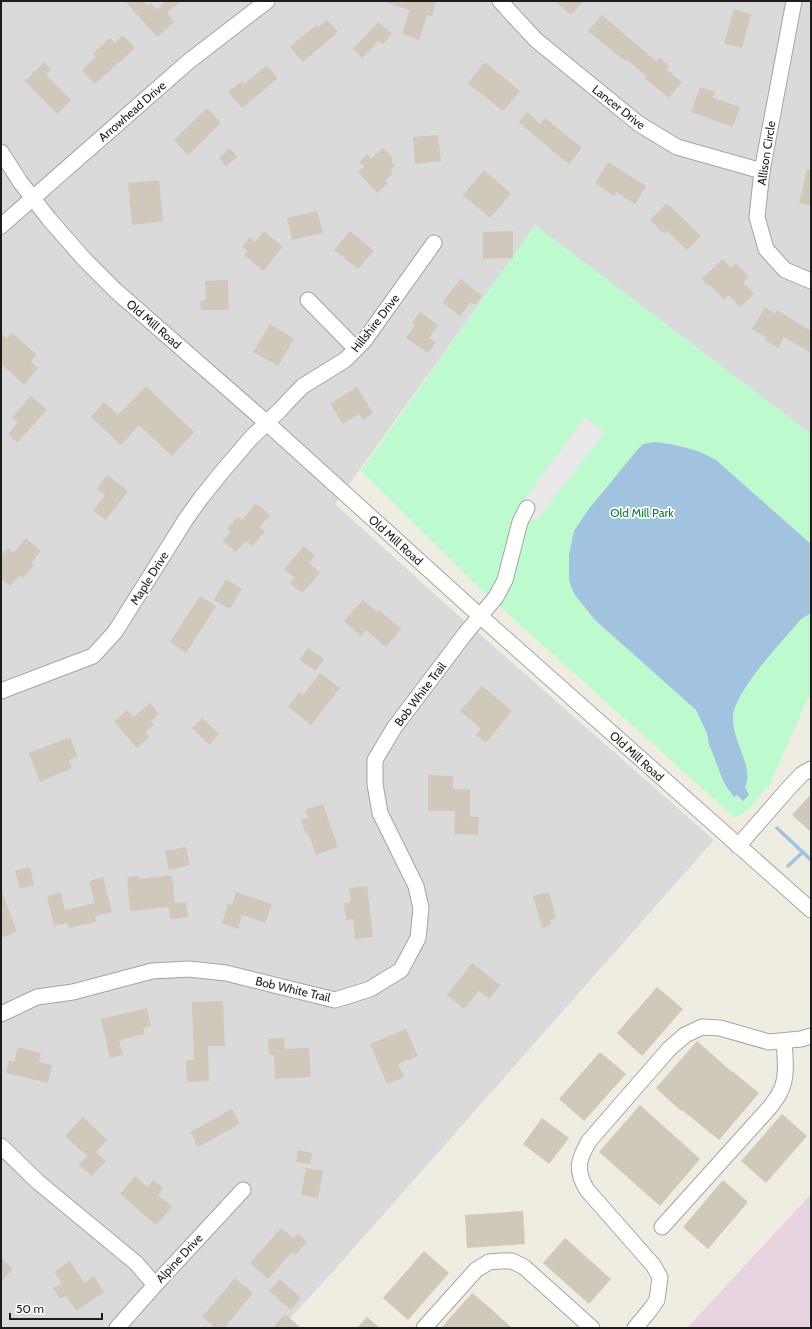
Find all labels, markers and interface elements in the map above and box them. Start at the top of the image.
street label: Arrowhead Drive [95,78,169,144]
street label: Lancer Drive [589,82,649,132]
street label: Allison Circle [754,120,778,186]
street label: Hillshire Drive [348,291,402,355]
street label: Old Mill Road [123,296,185,352]
park label: Old Mill Park [610,505,674,520]
street label: Old Mill Road [366,512,426,568]
street label: Maple Drive [127,548,171,608]
street label: Bob White Trail [391,659,449,729]
street label: Old Mill Road [607,728,667,784]
street label: Bob White Trail [254,973,332,1005]
street label: Alpine Drive [152,1230,206,1286]
scale bar [10,1295,102,1321]
text: 50 m [16,1301,44,1316]

